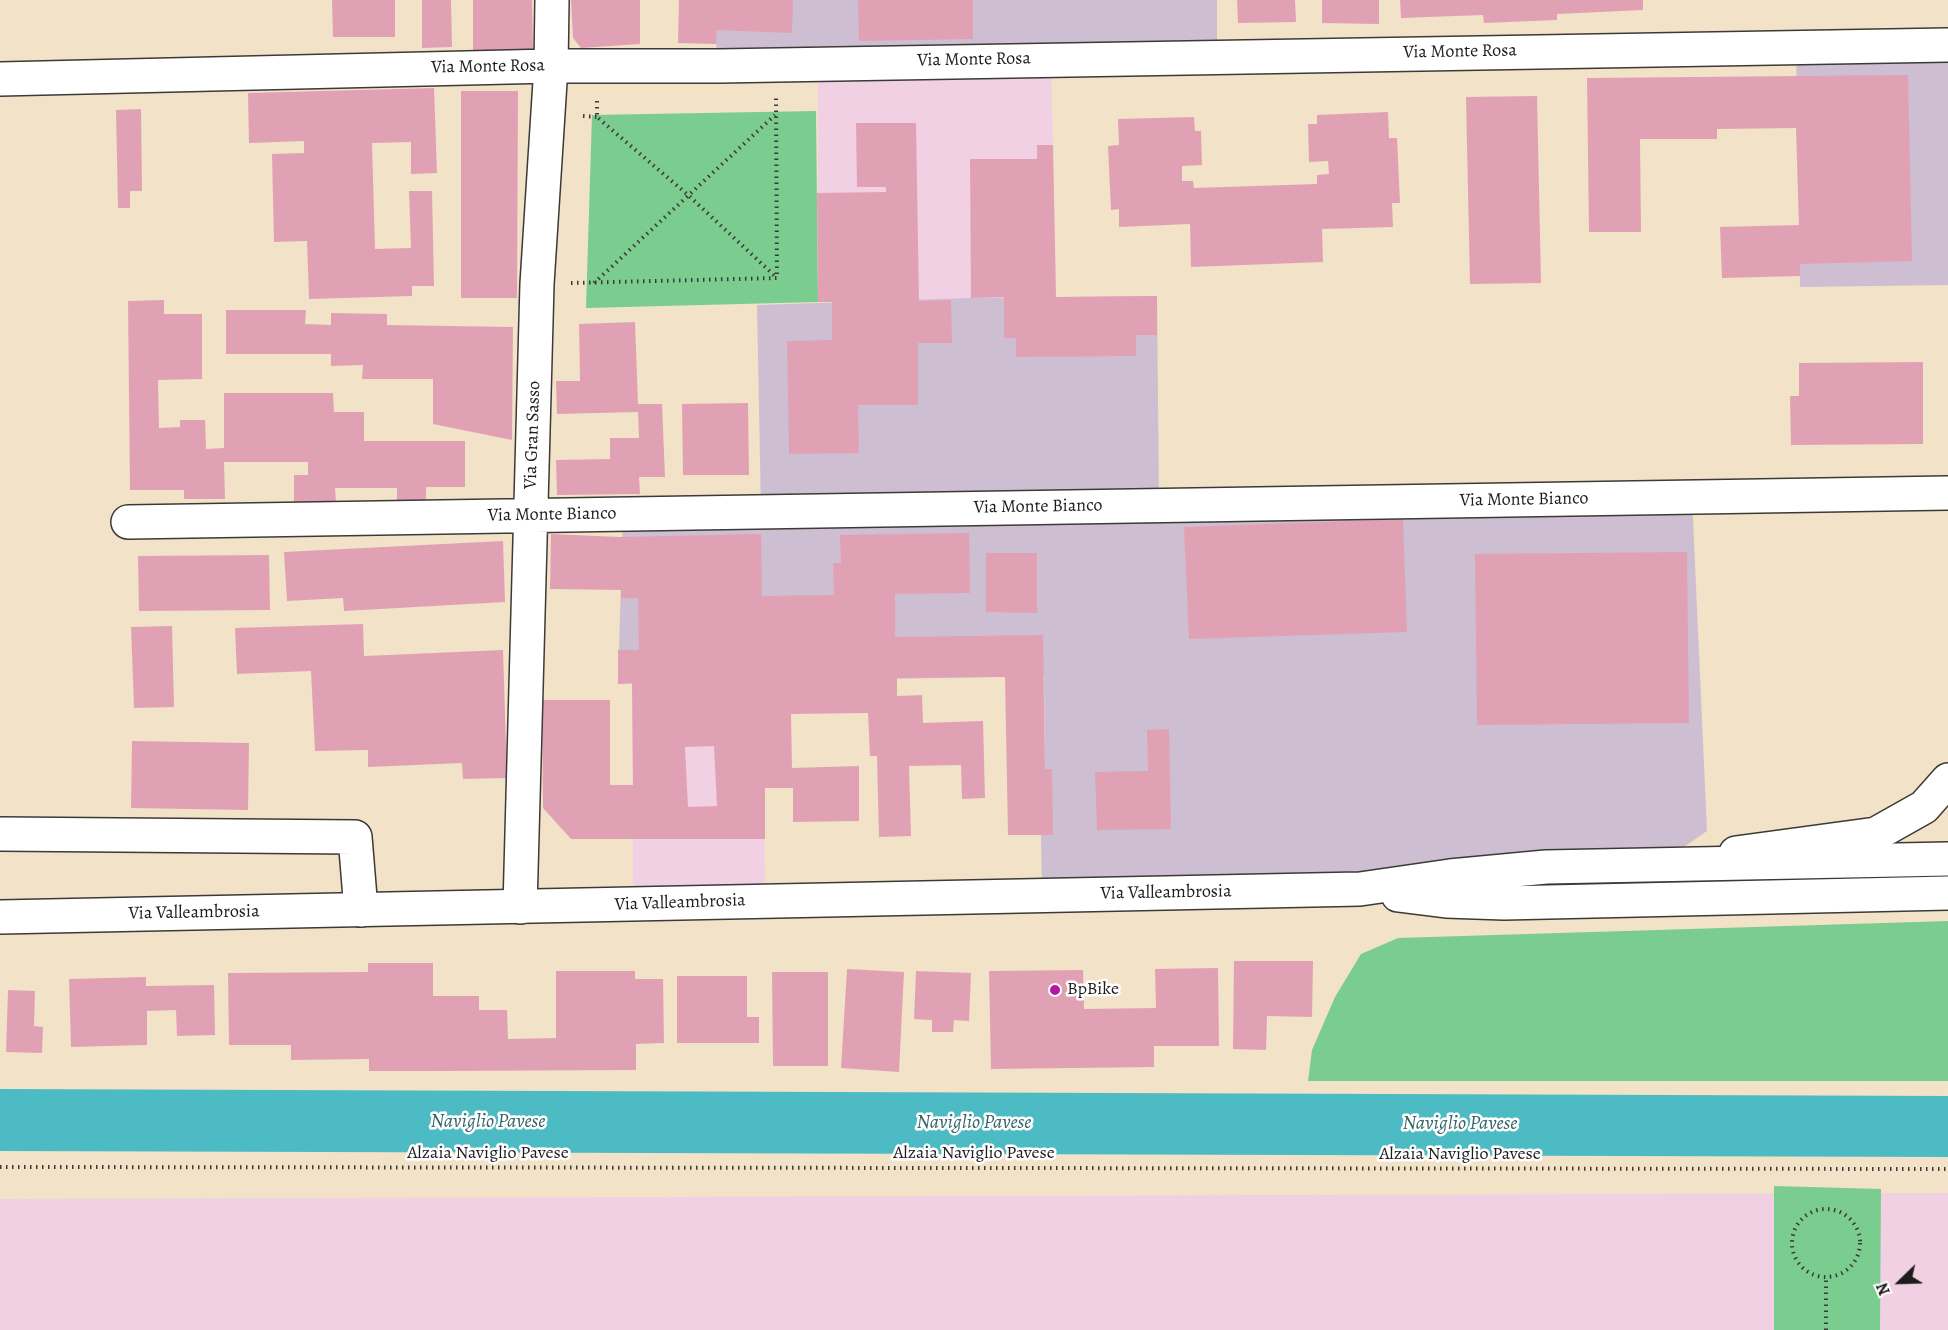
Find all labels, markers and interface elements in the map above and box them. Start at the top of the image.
street label: Via Monte Rosa [1403,40,1517,64]
street label: Via Monte Rosa [917,48,1031,72]
street label: Via Monte Rosa [431,55,545,79]
street label: Via Gran Sasso [520,380,546,490]
street label: Via Monte Bianco [1459,488,1589,512]
street label: Via Monte Bianco [973,495,1103,519]
street label: Via Monte Bianco [487,503,617,527]
street label: Via Valleambrosia [1100,881,1232,905]
street label: Via Valleambrosia [614,890,746,916]
street label: Via Valleambrosia [128,901,260,925]
place label: BpBike [1067,979,1119,1001]
marker: BpBike [1048,983,1062,997]
water label: Naviglio Pavese [430,1110,546,1134]
water label: Naviglio Pavese [916,1111,1032,1135]
water label: Naviglio Pavese [1402,1112,1518,1136]
street label: Alzaia Naviglio Pavese [407,1143,569,1165]
street label: Alzaia Naviglio Pavese [893,1143,1055,1165]
street label: Alzaia Naviglio Pavese [1379,1144,1541,1166]
north arrow [1870,1252,1930,1312]
text: N [1871,1279,1896,1299]

